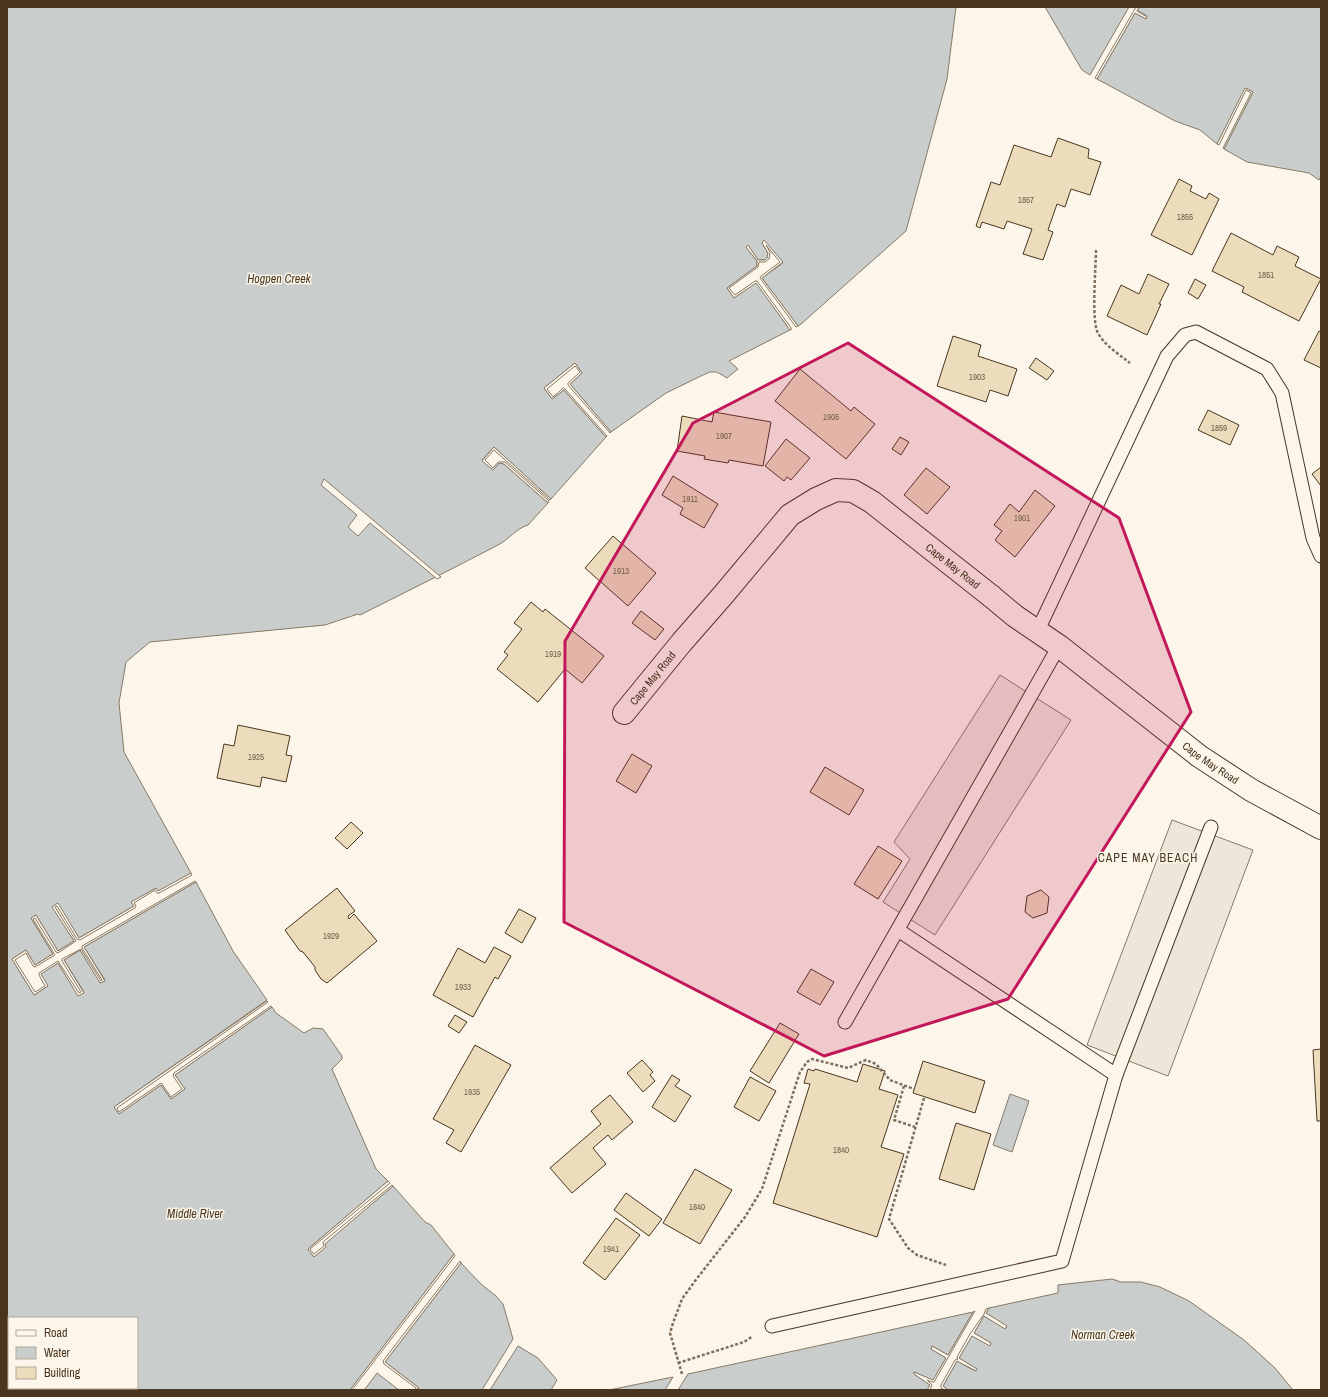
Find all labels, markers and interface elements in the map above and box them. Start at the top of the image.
house number: 1857 [1018,194,1034,206]
house number: 1855 [1177,211,1193,223]
house number: 1851 [1258,269,1274,281]
water label: Hogpen Creek [247,271,312,287]
house number: 1903 [969,371,985,383]
house number: 1905 [823,411,839,423]
house number: 1859 [1211,422,1227,434]
house number: 1907 [716,430,732,442]
house number: 1911 [682,493,698,505]
house number: 1901 [1014,512,1030,524]
street label: Cape May Road [923,540,983,592]
house number: 1913 [613,565,629,577]
house number: 1919 [545,648,561,660]
street label: Cape May Road [626,648,679,708]
street label: Cape May Road [1180,739,1241,787]
house number: 1925 [248,751,264,763]
district label: CAPE MAY BEACH [1098,850,1198,866]
house number: 1929 [323,930,339,942]
house number: 1933 [455,981,471,993]
house number: 1935 [464,1086,480,1098]
house number: 1840 [833,1144,849,1156]
house number: 1840 [689,1201,705,1213]
water label: Middle River [167,1206,224,1222]
house number: 1941 [603,1243,619,1255]
legend [8,1317,138,1389]
text: Road [44,1325,68,1341]
water label: Norman Creek [1071,1327,1136,1343]
text: Water [44,1345,71,1361]
text: Building [44,1365,81,1381]

